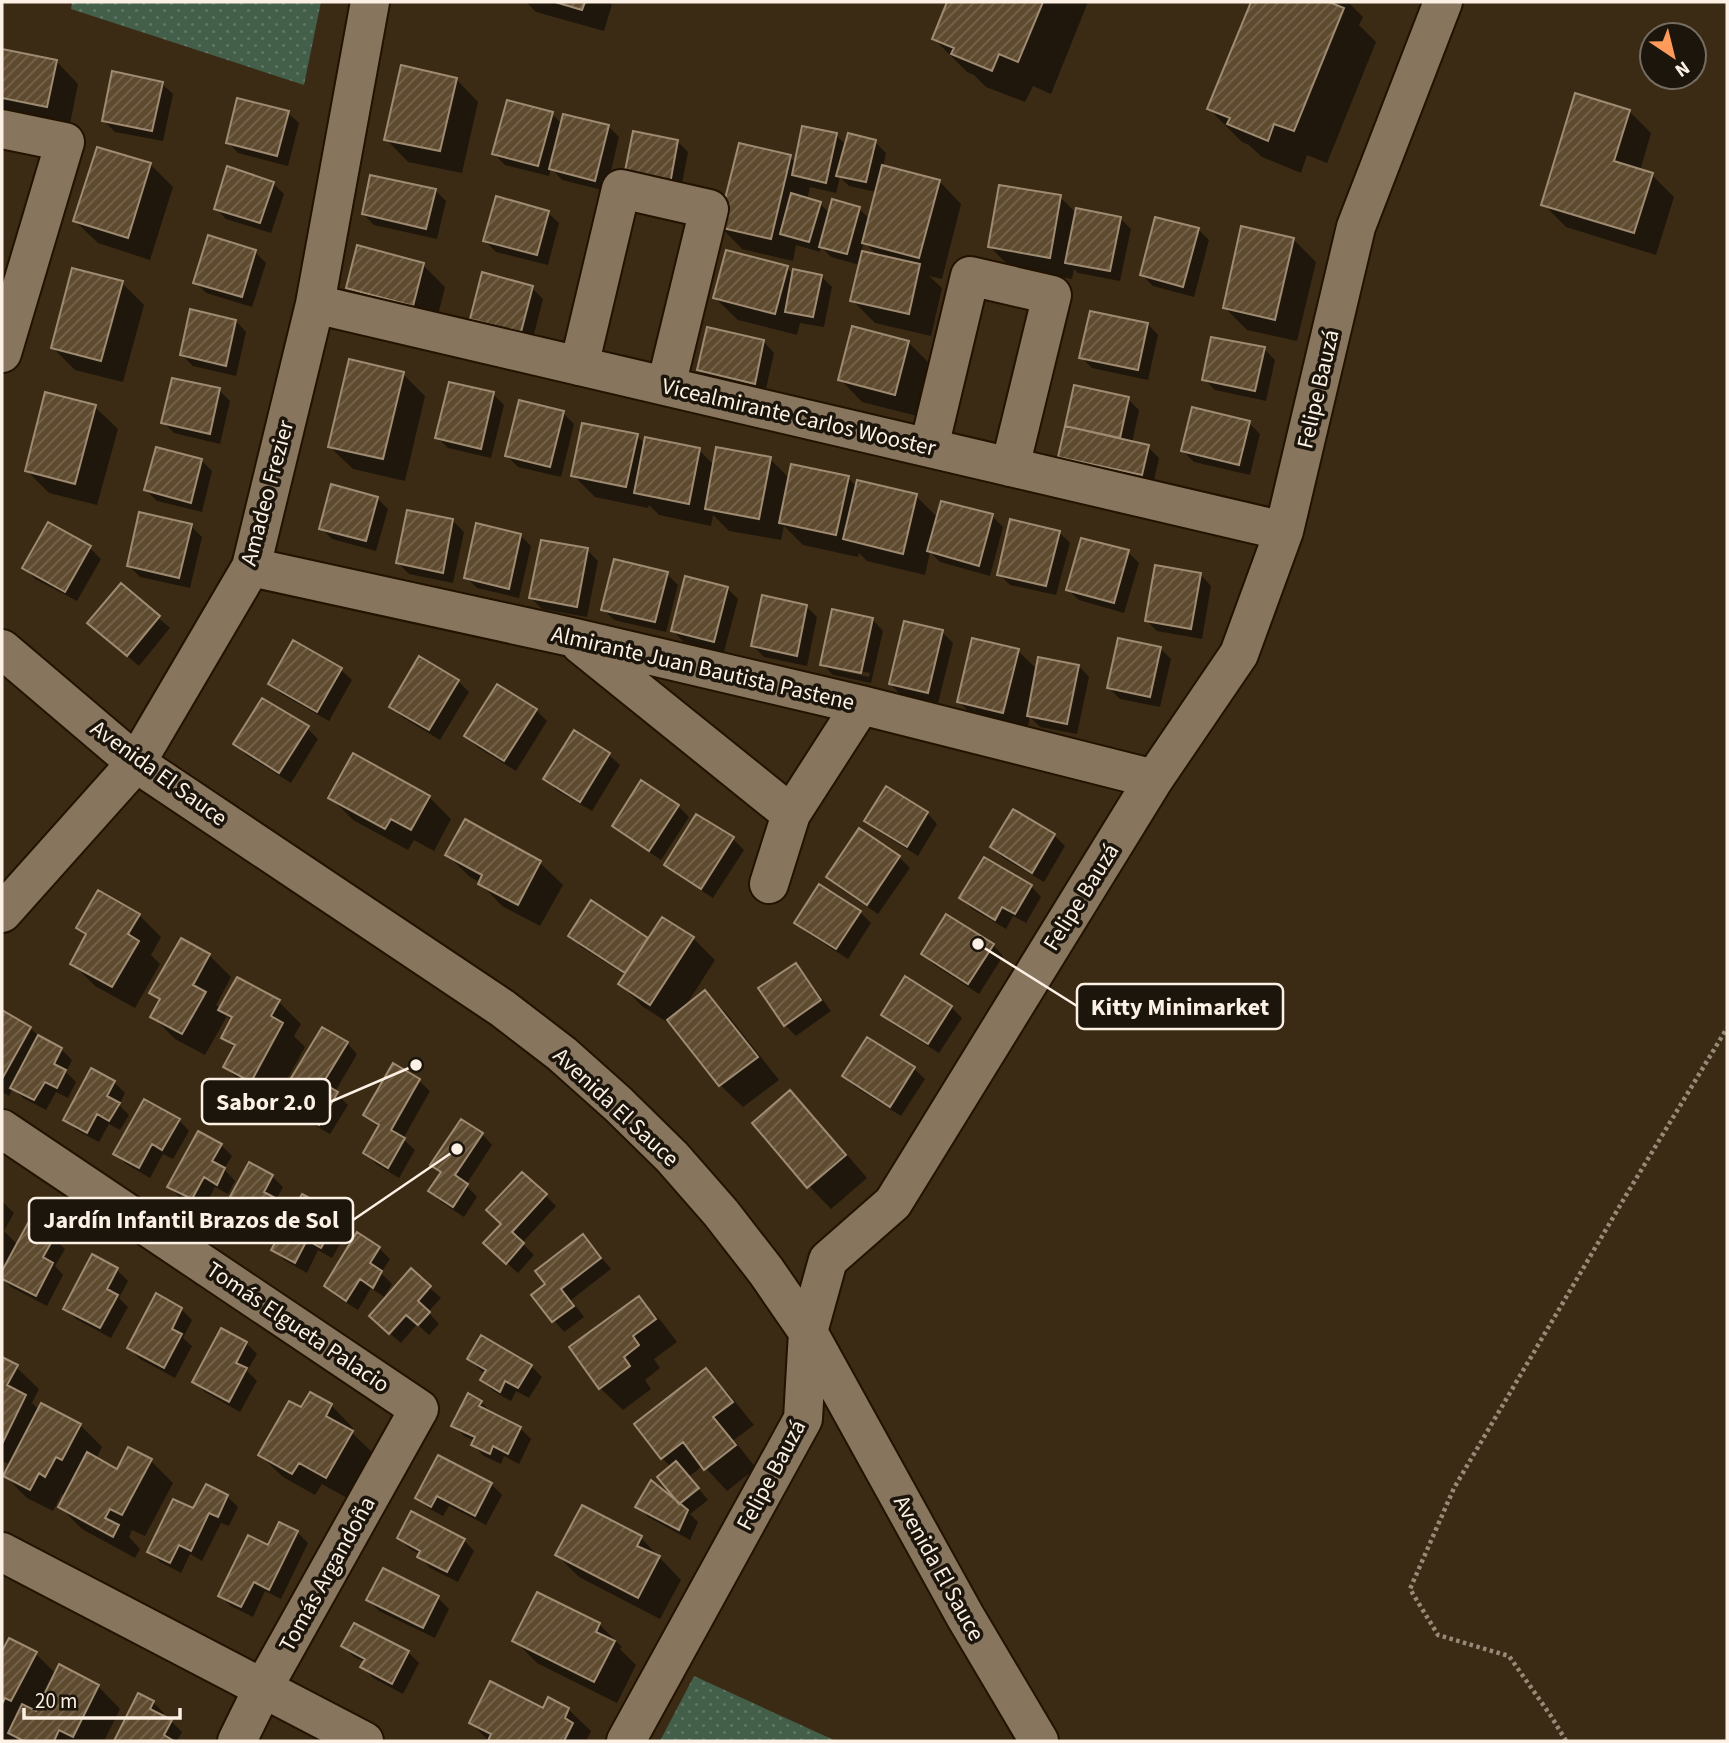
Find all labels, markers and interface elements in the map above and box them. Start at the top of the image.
north arrow [1638,21,1708,91]
text: N [1669,54,1695,83]
street label: Felipe Bauzá [1288,326,1348,452]
street label: Vicealmirante Carlos Wooster [659,369,940,465]
street label: Amadeo Frezier [232,416,303,569]
street label: Almirante Juan Bautista Pastene [548,617,858,719]
street label: Avenida El Sauce [84,712,234,834]
street label: Felipe Bauzá [1035,837,1127,957]
callout: Kitty Minimarket [1077,984,1283,1029]
text: Kitty Minimarket [1091,990,1269,1025]
street label: Avenida El Sauce [546,1040,686,1174]
callout: Sabor 2.0 [202,1079,330,1124]
text: Sabor 2.0 [216,1085,316,1120]
callout: Jardín Infantil Brazos de Sol [29,1198,353,1243]
text: Jardín Infantil Brazos de Sol [43,1203,339,1238]
street label: Tomás Elgueta Palacio [200,1253,396,1401]
street label: Felipe Bauzá [728,1414,814,1536]
street label: Avenida El Sauce [885,1489,993,1647]
street label: Tomás Argandoña [271,1490,383,1658]
scale bar [24,1676,180,1720]
text: 20 m [35,1686,77,1716]

